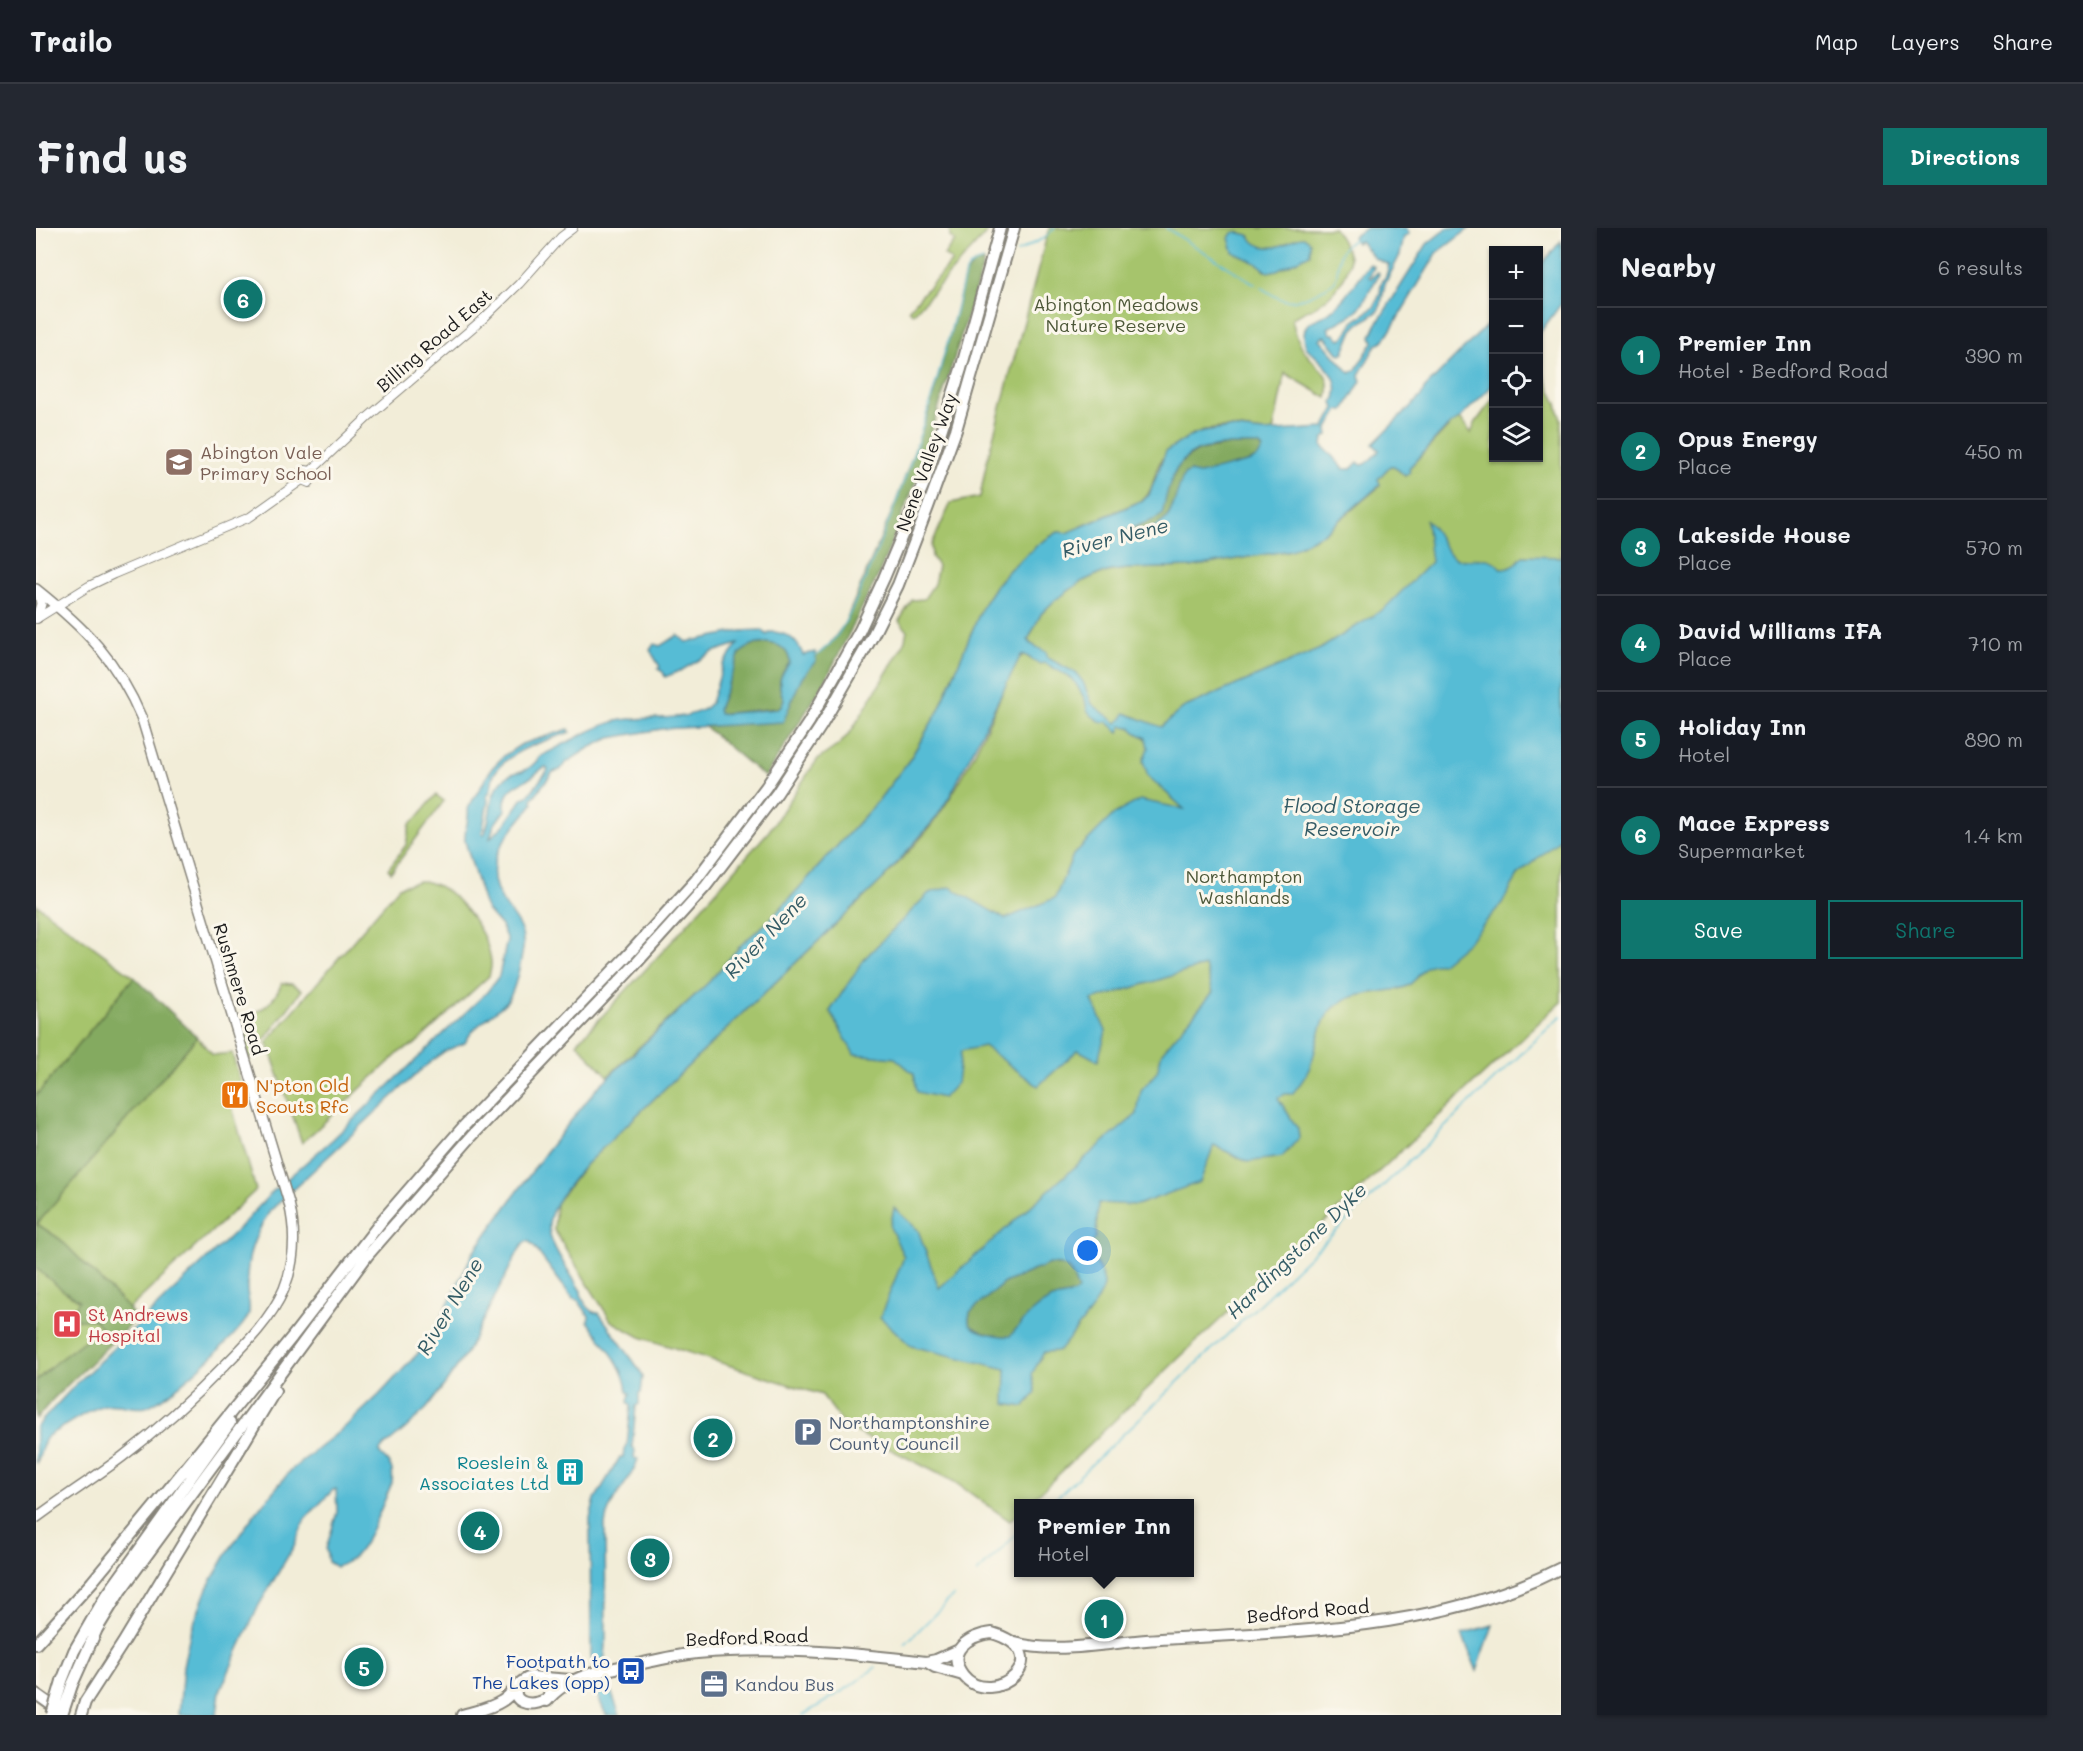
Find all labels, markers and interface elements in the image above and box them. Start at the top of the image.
text: Trailo [30,23,112,59]
text: Map [1815,28,1858,55]
text: Layers [1891,28,1960,55]
text: Share [1993,28,2053,55]
button: Directions [1883,128,2047,185]
text: Find us [36,129,188,184]
map controls [1489,246,1543,462]
button: + [1489,246,1543,300]
text: Nearby [1621,250,1716,284]
text: 6 results [1938,254,2023,280]
pin: 6 [224,276,262,322]
street label: Billing Road East [371,283,497,397]
park label: Abington Meadows Nature Reserve [1033,292,1199,337]
button: − [1489,300,1543,354]
text: Premier Inn [1678,328,1811,357]
text: 1 [1636,342,1645,368]
text: 390 m [1965,342,2023,368]
button: locate [1489,354,1543,408]
text: Hotel · Bedford Road [1678,357,1888,383]
street label: Nene Valley Way [890,389,962,535]
button: layers [1489,408,1543,462]
text: Opus Energy [1678,424,1818,453]
text: 2 [1635,438,1646,464]
text: 450 m [1965,438,2023,464]
place label: Abington Vale Primary School [200,440,332,485]
school or university icon: Abington Vale Primary School [163,446,195,478]
text: Place [1678,453,1732,479]
water label: River Nene [1059,511,1171,563]
text: Lakeside House [1678,520,1851,549]
text: 3 [1635,534,1647,560]
text: 570 m [1966,534,2023,560]
text: Place [1678,549,1732,575]
text: David Williams IFA [1678,616,1882,645]
text: 4 [1634,630,1647,656]
text: 710 m [1968,630,2023,656]
text: Place [1678,645,1732,671]
text: Holiday Inn [1678,712,1806,741]
text: 5 [1635,726,1646,752]
text: 890 m [1964,726,2023,752]
text: Hotel [1678,741,1730,767]
water label: Flood Storage Reservoir [1283,792,1421,841]
text: Mace Express [1678,808,1830,837]
text: 6 [1634,822,1647,848]
text: 1.4 km [1963,822,2023,848]
text: Supermarket [1678,837,1805,863]
park label: Northampton Washlands [1186,864,1302,909]
water label: River Nene [718,887,812,983]
button: Save [1621,900,1816,959]
button: Share [1828,900,2023,959]
street label: Rushmere Road [209,920,271,1058]
place label: N'pton Old Scouts Rfc [256,1073,349,1118]
restaurant icon: N'pton Old Scouts Rfc [219,1079,251,1111]
water label: Hardingstone Dyke [1220,1176,1372,1324]
your location [1073,1236,1102,1265]
water label: River Nene [410,1253,488,1359]
place label: St Andrews Hospital [88,1302,189,1347]
hospital icon: St Andrews Hospital [51,1308,83,1340]
place label: Northamptonshire County Council [829,1410,990,1455]
pin: 2 [694,1416,732,1460]
parking icon: Northamptonshire County Council [792,1416,824,1448]
place label: Roeslein & Associates Ltd [419,1450,549,1495]
building icon: Roeslein & Associates Ltd [554,1456,586,1488]
popup [1014,1499,1194,1577]
pin: 4 [460,1508,500,1554]
text: Premier Inn [1037,1511,1171,1540]
pin: 3 [630,1536,670,1580]
text: Hotel [1037,1540,1090,1566]
street label: Bedford Road [1246,1594,1370,1628]
pin: 1 [1084,1596,1124,1642]
street label: Bedford Road [685,1623,809,1651]
pin: 5 [344,1644,384,1690]
place label: Footpath to The Lakes (opp) [472,1649,610,1694]
bus stop icon: Footpath to The Lakes (opp) [615,1655,647,1687]
office icon: Kandou Bus [698,1668,730,1700]
place label: Kandou Bus [735,1672,835,1696]

